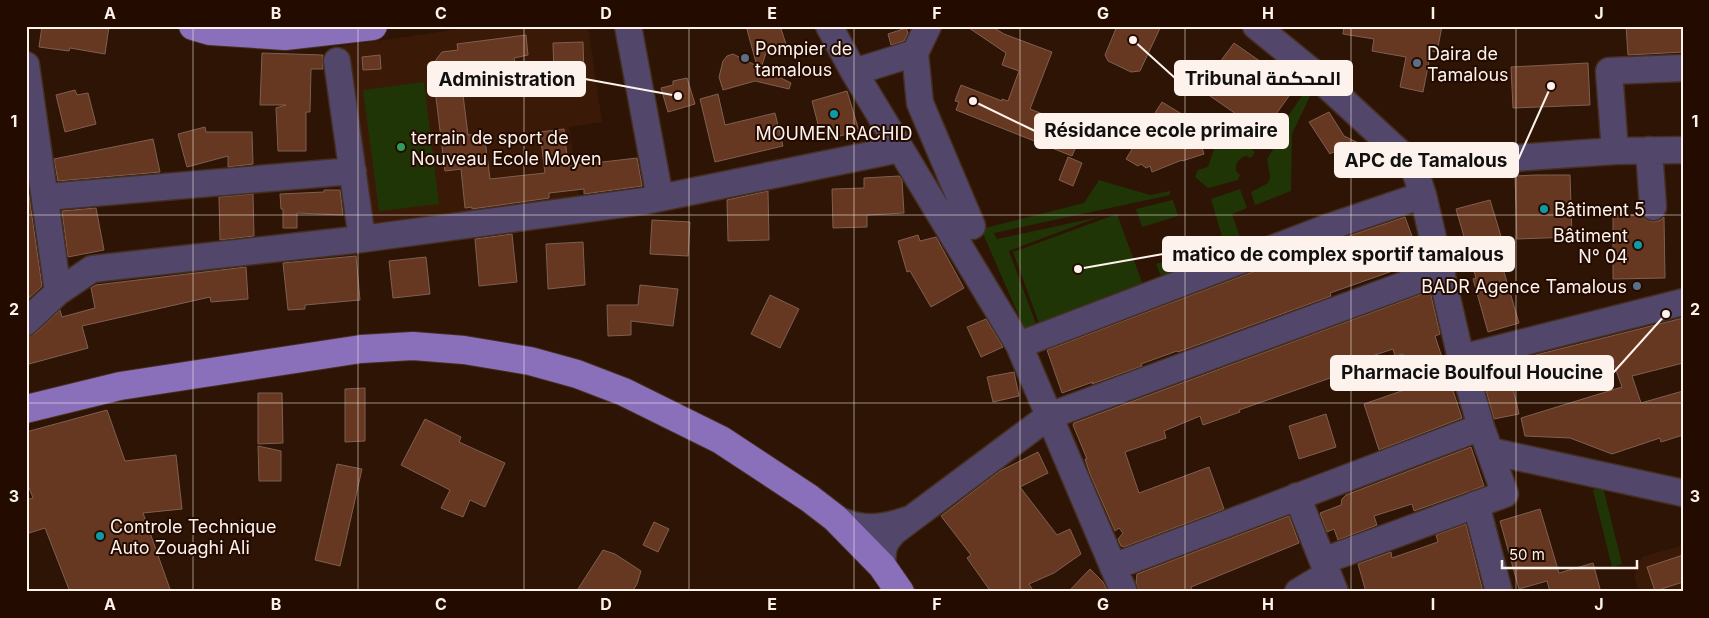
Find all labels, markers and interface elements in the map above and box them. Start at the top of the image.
text: A [104,3,116,23]
text: B [271,3,281,23]
text: C [435,3,447,23]
text: D [600,3,612,23]
text: E [767,3,777,23]
text: F [932,3,942,23]
text: G [1097,3,1109,23]
text: H [1262,3,1274,23]
text: I [1431,3,1435,23]
text: J [1594,3,1604,23]
place label: Pompier de tamalous [755,38,852,80]
place label: Daira de Tamalous [1427,43,1509,85]
marker: Pompier de tamalous [739,52,751,64]
marker: Daira de Tamalous [1411,57,1423,69]
callout: Tribunal المحكمة [1175,61,1352,95]
callout: Administration [428,62,585,96]
text: Tribunal المحكمة [1185,67,1341,90]
text: Administration [439,68,575,91]
marker: MOUMEN RACHID [828,108,840,120]
text: 1 [11,111,17,131]
text: 1 [1692,111,1698,131]
callout: Résidance ecole primaire [1035,114,1288,148]
text: Résidance ecole primaire [1044,119,1278,142]
place label: MOUMEN RACHID [756,123,912,144]
place label: terrain de sport de Nouveau Ecole Moyen [411,127,602,169]
marker: terrain de sport de Nouveau Ecole Moyen [395,141,407,153]
callout: APC de Tamalous [1335,143,1518,177]
text: APC de Tamalous [1345,149,1507,172]
place label: Bâtiment 5 [1554,199,1645,220]
marker: Bâtiment 5 [1538,203,1550,215]
place label: Bâtiment N° 04 [1553,225,1628,267]
callout: matico de complex sportif tamalous [1163,237,1514,271]
marker: Bâtiment N° 04 [1632,239,1644,251]
text: matico de complex sportif tamalous [1172,243,1504,266]
place label: BADR Agence Tamalous [1421,276,1627,297]
marker: BADR Agence Tamalous [1631,280,1643,292]
text: 2 [9,299,19,319]
text: 2 [1690,299,1700,319]
callout: Pharmacie Boulfoul Houcine [1331,356,1613,390]
text: Pharmacie Boulfoul Houcine [1341,361,1603,384]
text: 3 [9,486,19,506]
text: 3 [1690,486,1700,506]
place label: Controle Technique Auto Zouaghi Ali [110,516,276,558]
marker: Controle Technique Auto Zouaghi Ali [94,530,106,542]
scale bar [1502,538,1636,570]
text: 50 m [1509,545,1545,564]
text: A [104,594,116,614]
text: B [271,594,281,614]
text: C [435,594,447,614]
text: D [600,594,612,614]
text: E [767,594,777,614]
text: F [932,594,942,614]
text: G [1097,594,1109,614]
text: H [1262,594,1274,614]
text: I [1431,594,1435,614]
text: J [1594,594,1604,614]

